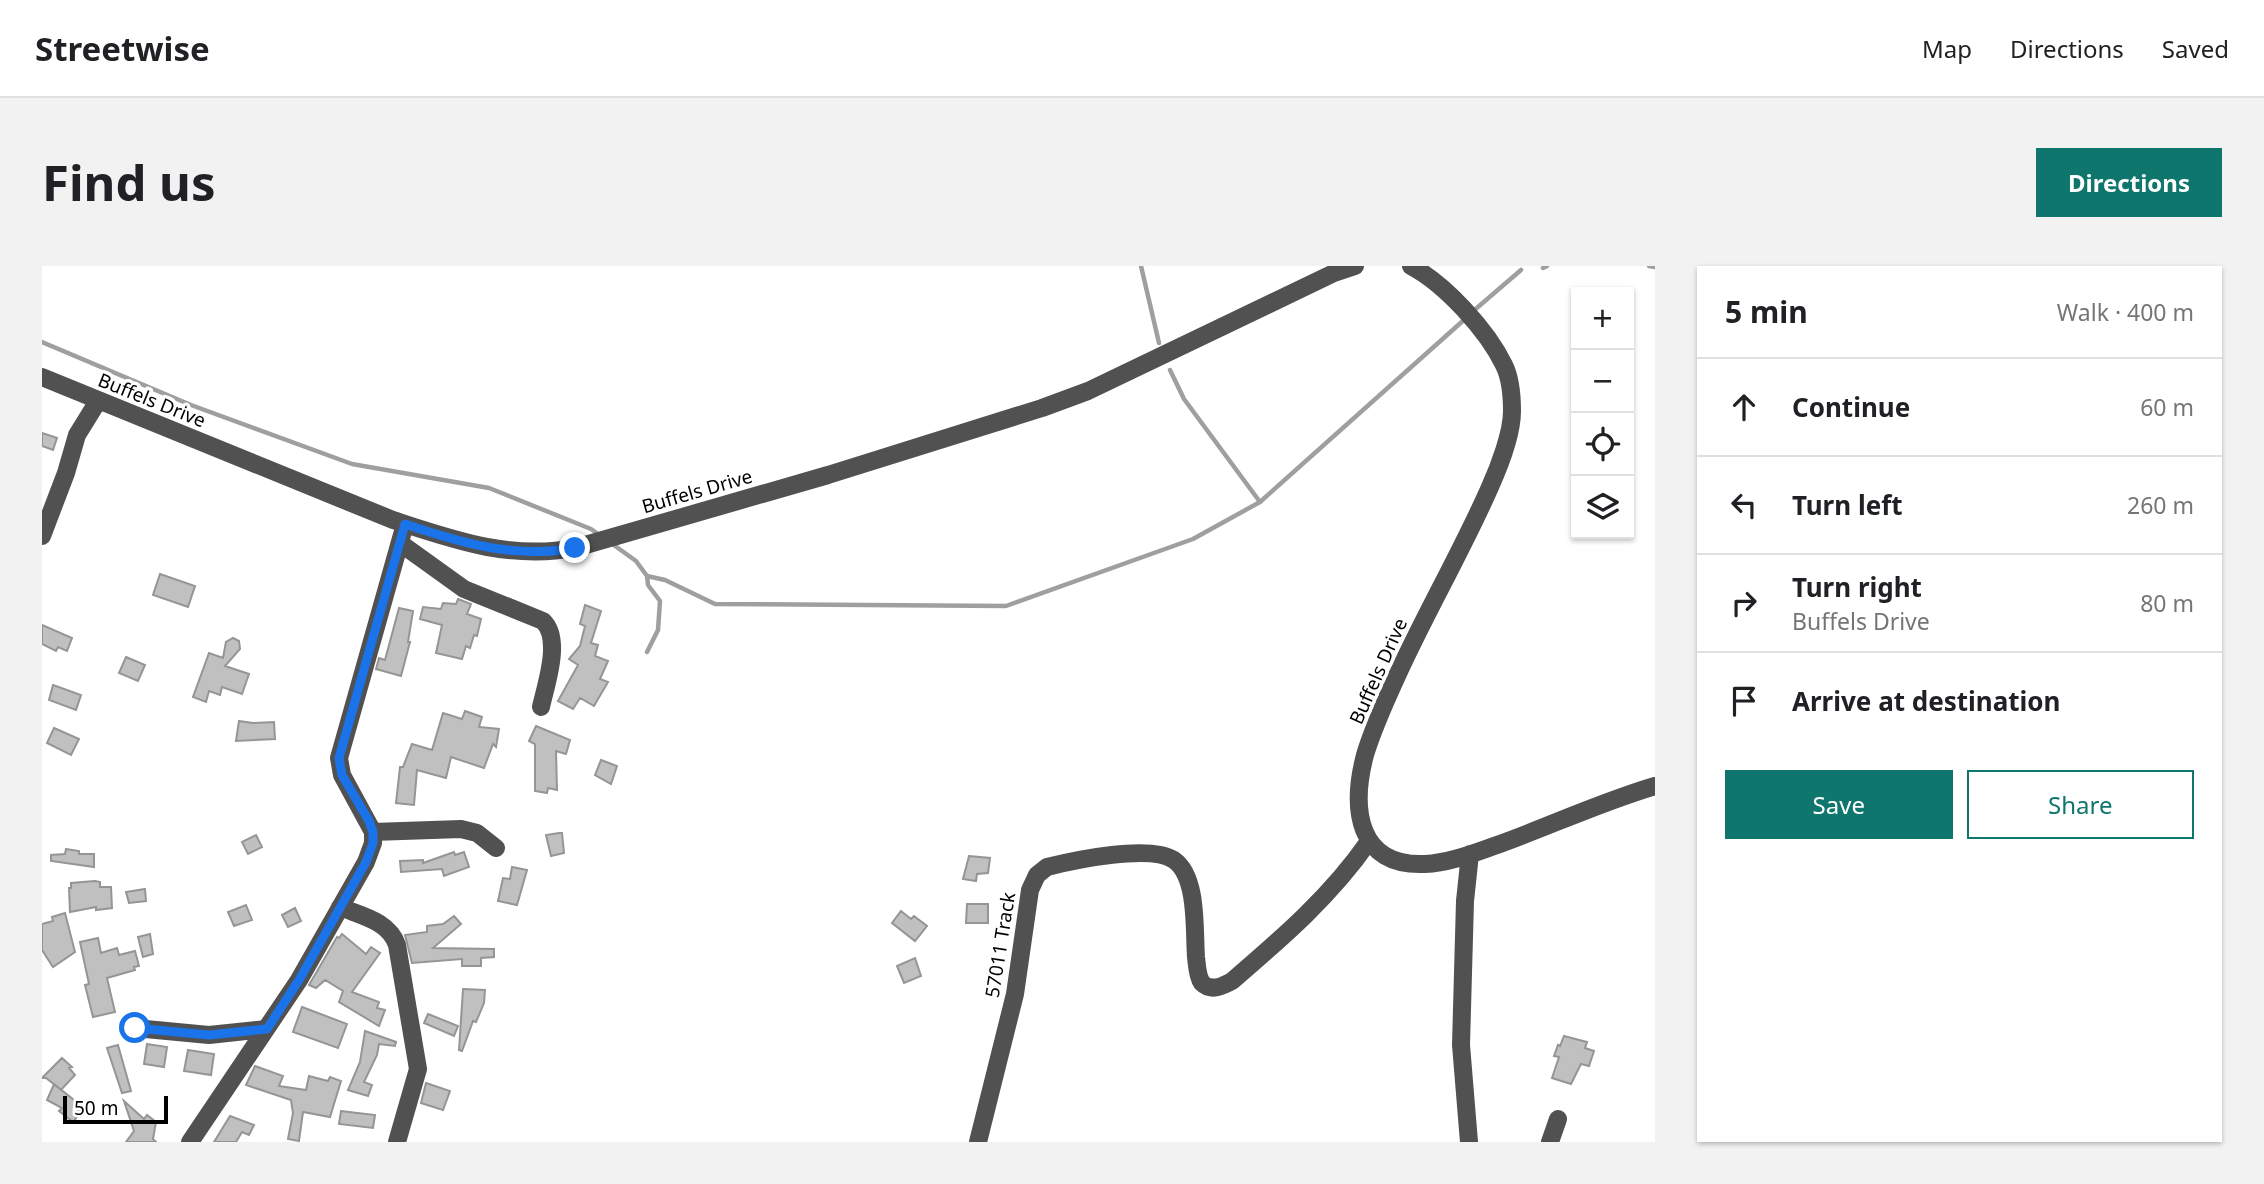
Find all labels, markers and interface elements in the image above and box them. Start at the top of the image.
text: Streetwise [35,26,210,71]
text: Map [1922,32,1972,65]
text: Directions [2010,32,2124,65]
text: Saved [2162,32,2229,65]
button: Directions [2036,148,2222,217]
text: Find us [42,149,216,215]
map controls [1571,287,1634,539]
button: + [1571,287,1634,350]
text: 5 min [1725,291,1808,332]
text: Walk · 400 m [2057,296,2194,328]
button: − [1571,350,1634,413]
street label: Buffels Drive [94,367,210,433]
icon: ahead [1725,388,1763,426]
text: Continue [1792,389,1910,425]
text: 60 m [2140,391,2194,423]
button: locate [1571,413,1634,476]
street label: Buffels Drive [639,463,755,519]
button: layers [1571,476,1634,539]
icon: left [1725,486,1763,524]
text: Turn left [1792,487,1903,523]
text: 260 m [2127,489,2194,521]
route end [559,532,590,563]
text: Turn right [1792,569,1922,605]
icon: right [1725,584,1763,622]
text: 80 m [2140,587,2194,619]
text: Buffels Drive [1792,605,1930,637]
street label: Buffels Drive [1343,614,1413,728]
icon: arrive [1725,682,1763,720]
text: Arrive at destination [1792,683,2061,719]
button: Save [1725,770,1953,839]
button: Share [1967,770,2194,839]
street label: 57011 Track [979,890,1021,1000]
route start [119,1012,150,1043]
scale bar [63,1093,168,1125]
text: 50 m [74,1095,118,1121]

